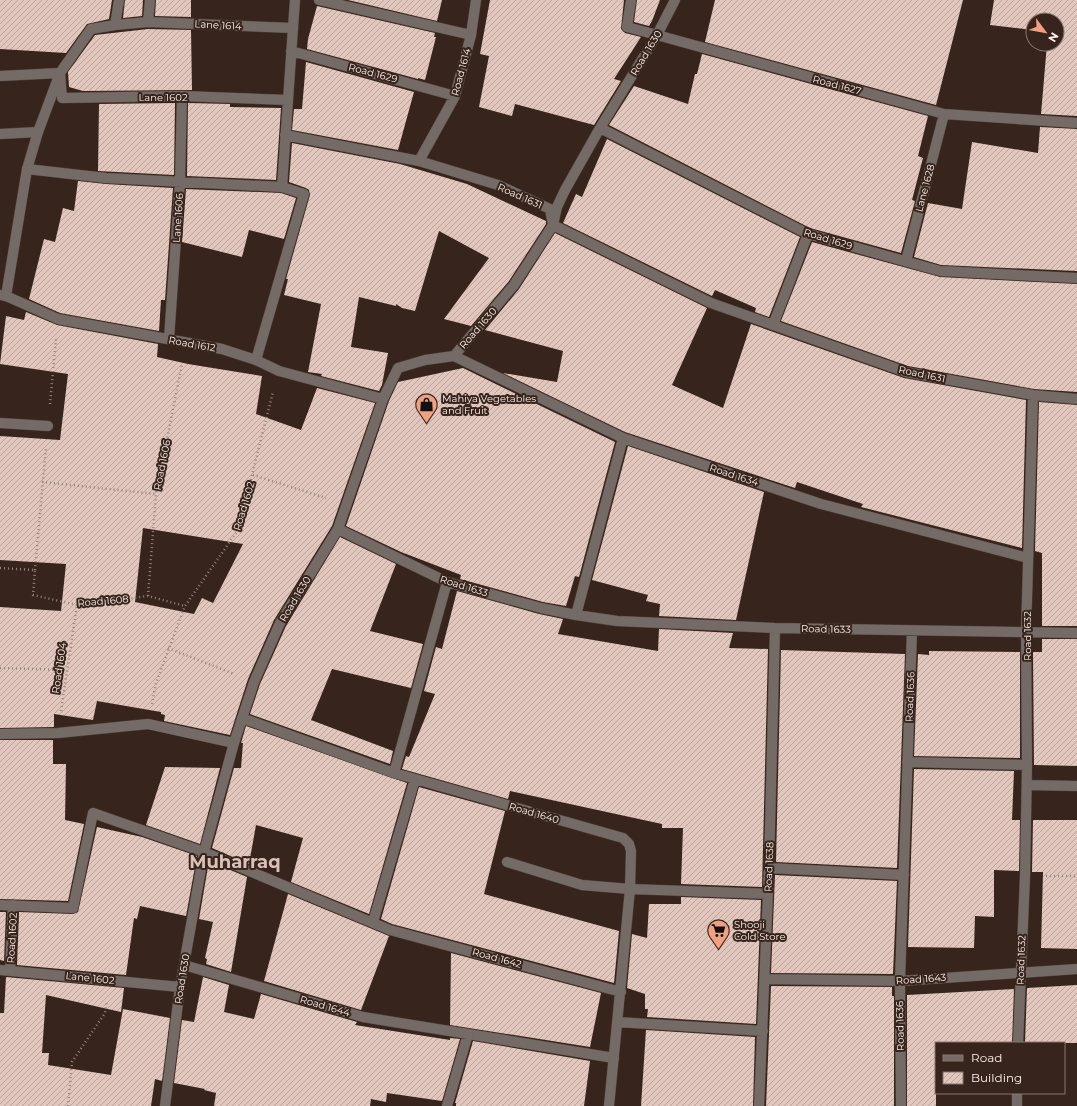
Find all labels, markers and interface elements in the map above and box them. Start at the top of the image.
north arrow [1025,12,1065,52]
street label: Lane 1614 [194,17,242,33]
street label: Road 1630 [627,28,665,78]
text: N [1045,30,1062,45]
street label: Road 1614 [448,46,474,97]
street label: Road 1629 [347,60,399,86]
street label: Road 1627 [811,72,863,98]
street label: Lane 1602 [138,91,188,104]
street label: Lane 1628 [912,163,938,213]
street label: Road 1631 [496,180,544,212]
street label: Lane 1606 [170,193,186,243]
street label: Road 1629 [802,225,854,253]
street label: Road 1630 [456,304,500,351]
street label: Road 1612 [167,333,217,355]
street label: Road 1631 [897,363,947,385]
shop icon: Mahiya Vegetables and Fruit [414,391,440,424]
place label: Mahiya Vegetables and Fruit [442,392,536,417]
street label: Road 1606 [151,439,173,491]
street label: Road 1634 [708,461,760,489]
street label: Road 1602 [230,480,258,532]
street label: Road 1633 [438,573,490,600]
street label: Road 1630 [276,574,314,624]
street label: Road 1608 [77,592,129,610]
street label: Road 1632 [1021,611,1034,661]
street label: Road 1633 [801,622,851,636]
street label: Road 1604 [49,641,69,695]
street label: Road 1636 [903,672,917,722]
street label: Road 1640 [507,800,561,826]
street label: Road 1638 [762,842,776,892]
district label: Muharraq [189,851,281,873]
street label: Road 1602 [4,912,20,964]
supermarket icon: Shooji Cold Store [705,917,731,950]
place label: Shooji Cold Store [734,918,785,943]
street label: Road 1632 [1014,935,1028,985]
street label: Road 1642 [471,945,523,971]
street label: Road 1630 [172,953,192,1005]
street label: Lane 1602 [65,969,115,987]
street label: Road 1643 [895,971,947,987]
street label: Road 1644 [298,993,352,1019]
street label: Road 1636 [893,1001,907,1051]
legend [935,1042,1065,1094]
text: Road [971,1050,1002,1065]
text: Building [971,1070,1022,1085]

